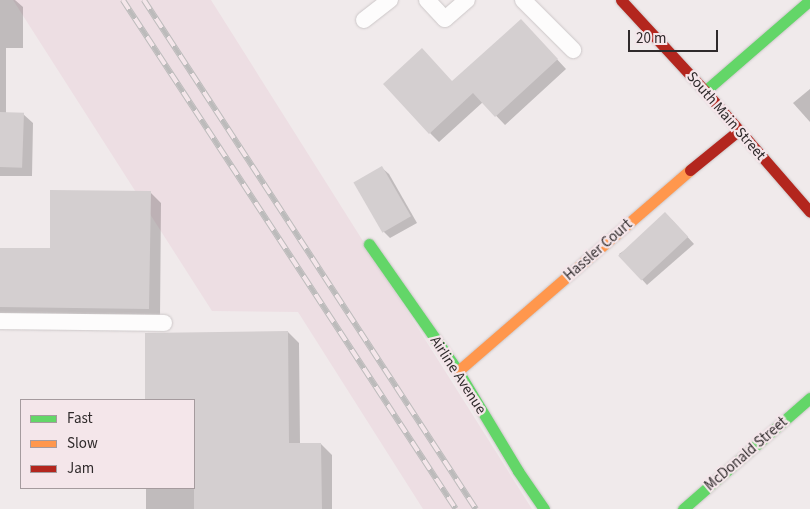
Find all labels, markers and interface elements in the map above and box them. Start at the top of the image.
scale bar [630,20,720,52]
text: 20 m [636,28,666,49]
street label: South Main Street [683,68,769,164]
street label: Hassler Court [560,215,636,285]
street label: Airline Avenue [426,333,490,417]
legend [20,399,195,489]
text: Fast [67,408,93,429]
street label: McDonald Street [701,413,791,495]
text: Slow [67,433,98,454]
text: Jam [67,458,94,479]

